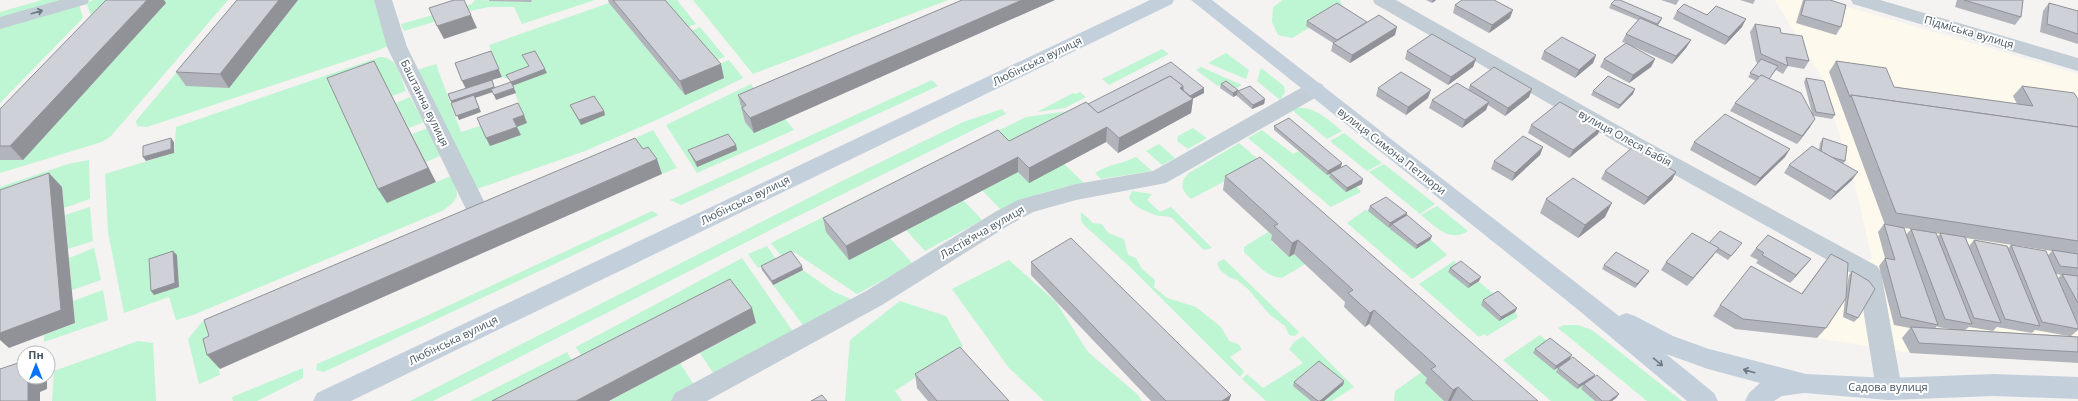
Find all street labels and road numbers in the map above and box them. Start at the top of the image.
street label: Підміська вулиця [1923,12,2016,51]
street label: Любінська вулиця [990,32,1084,89]
street label: Баштанна вулиця [398,57,453,149]
street label: вулиця Симона Петлюри [1335,103,1450,198]
street label: вулиця Олеся Бабія [1576,106,1675,169]
street label: Любінська вулиця [698,171,792,228]
street label: Ластівʼяча вулиця [937,201,1027,262]
street label: Любінська вулиця [406,311,500,368]
street label: Садова вулиця [1848,379,1928,394]

